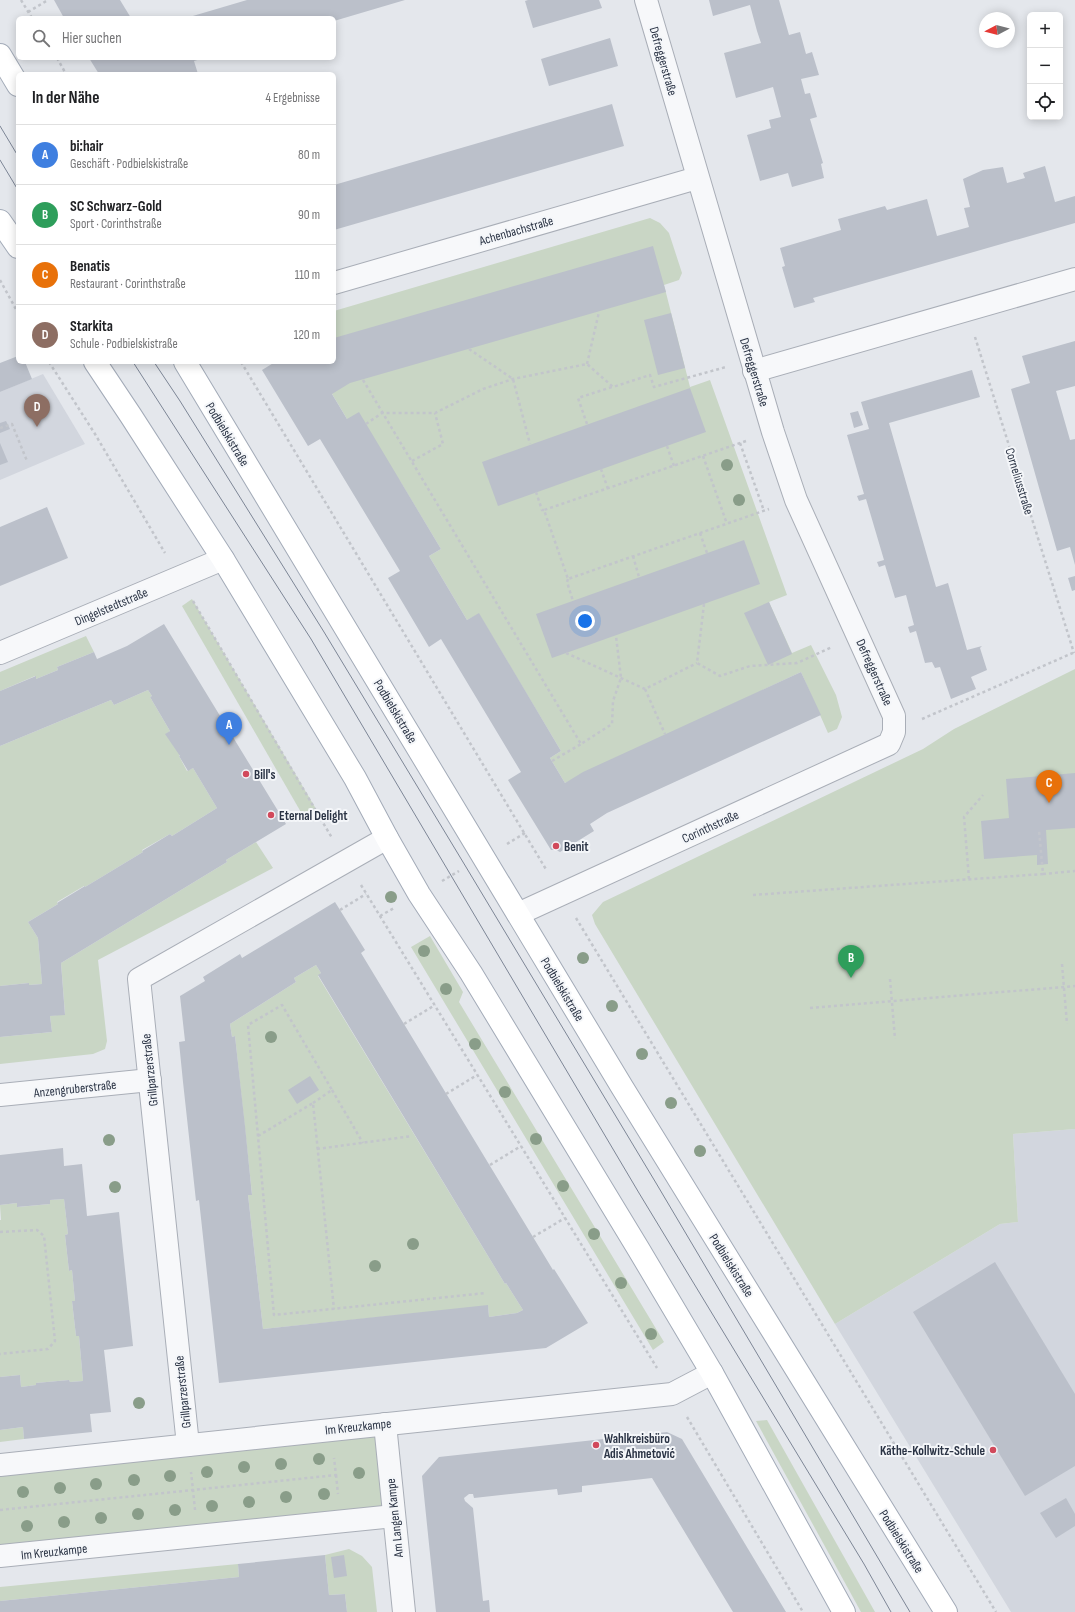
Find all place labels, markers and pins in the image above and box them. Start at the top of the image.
pin: D [24,394,50,427]
pin: A [216,712,242,745]
place label: Bill's [254,767,275,783]
marker: Bill's [241,769,251,779]
pin: C [1036,770,1062,803]
place label: Eternal Delight [279,808,348,824]
marker: Eternal Delight [266,810,276,820]
place label: Benit [564,839,589,855]
marker: Benit [551,841,561,851]
pin: B [838,945,864,978]
place label: Wahlkreisbüro Adis Ahmetović [603,1431,676,1462]
marker: Wahlkreisbüro Adis Ahmetović [591,1440,601,1450]
place label: Käthe-Kollwitz-Schule [880,1443,985,1459]
marker: Käthe-Kollwitz-Schule [988,1445,998,1455]

